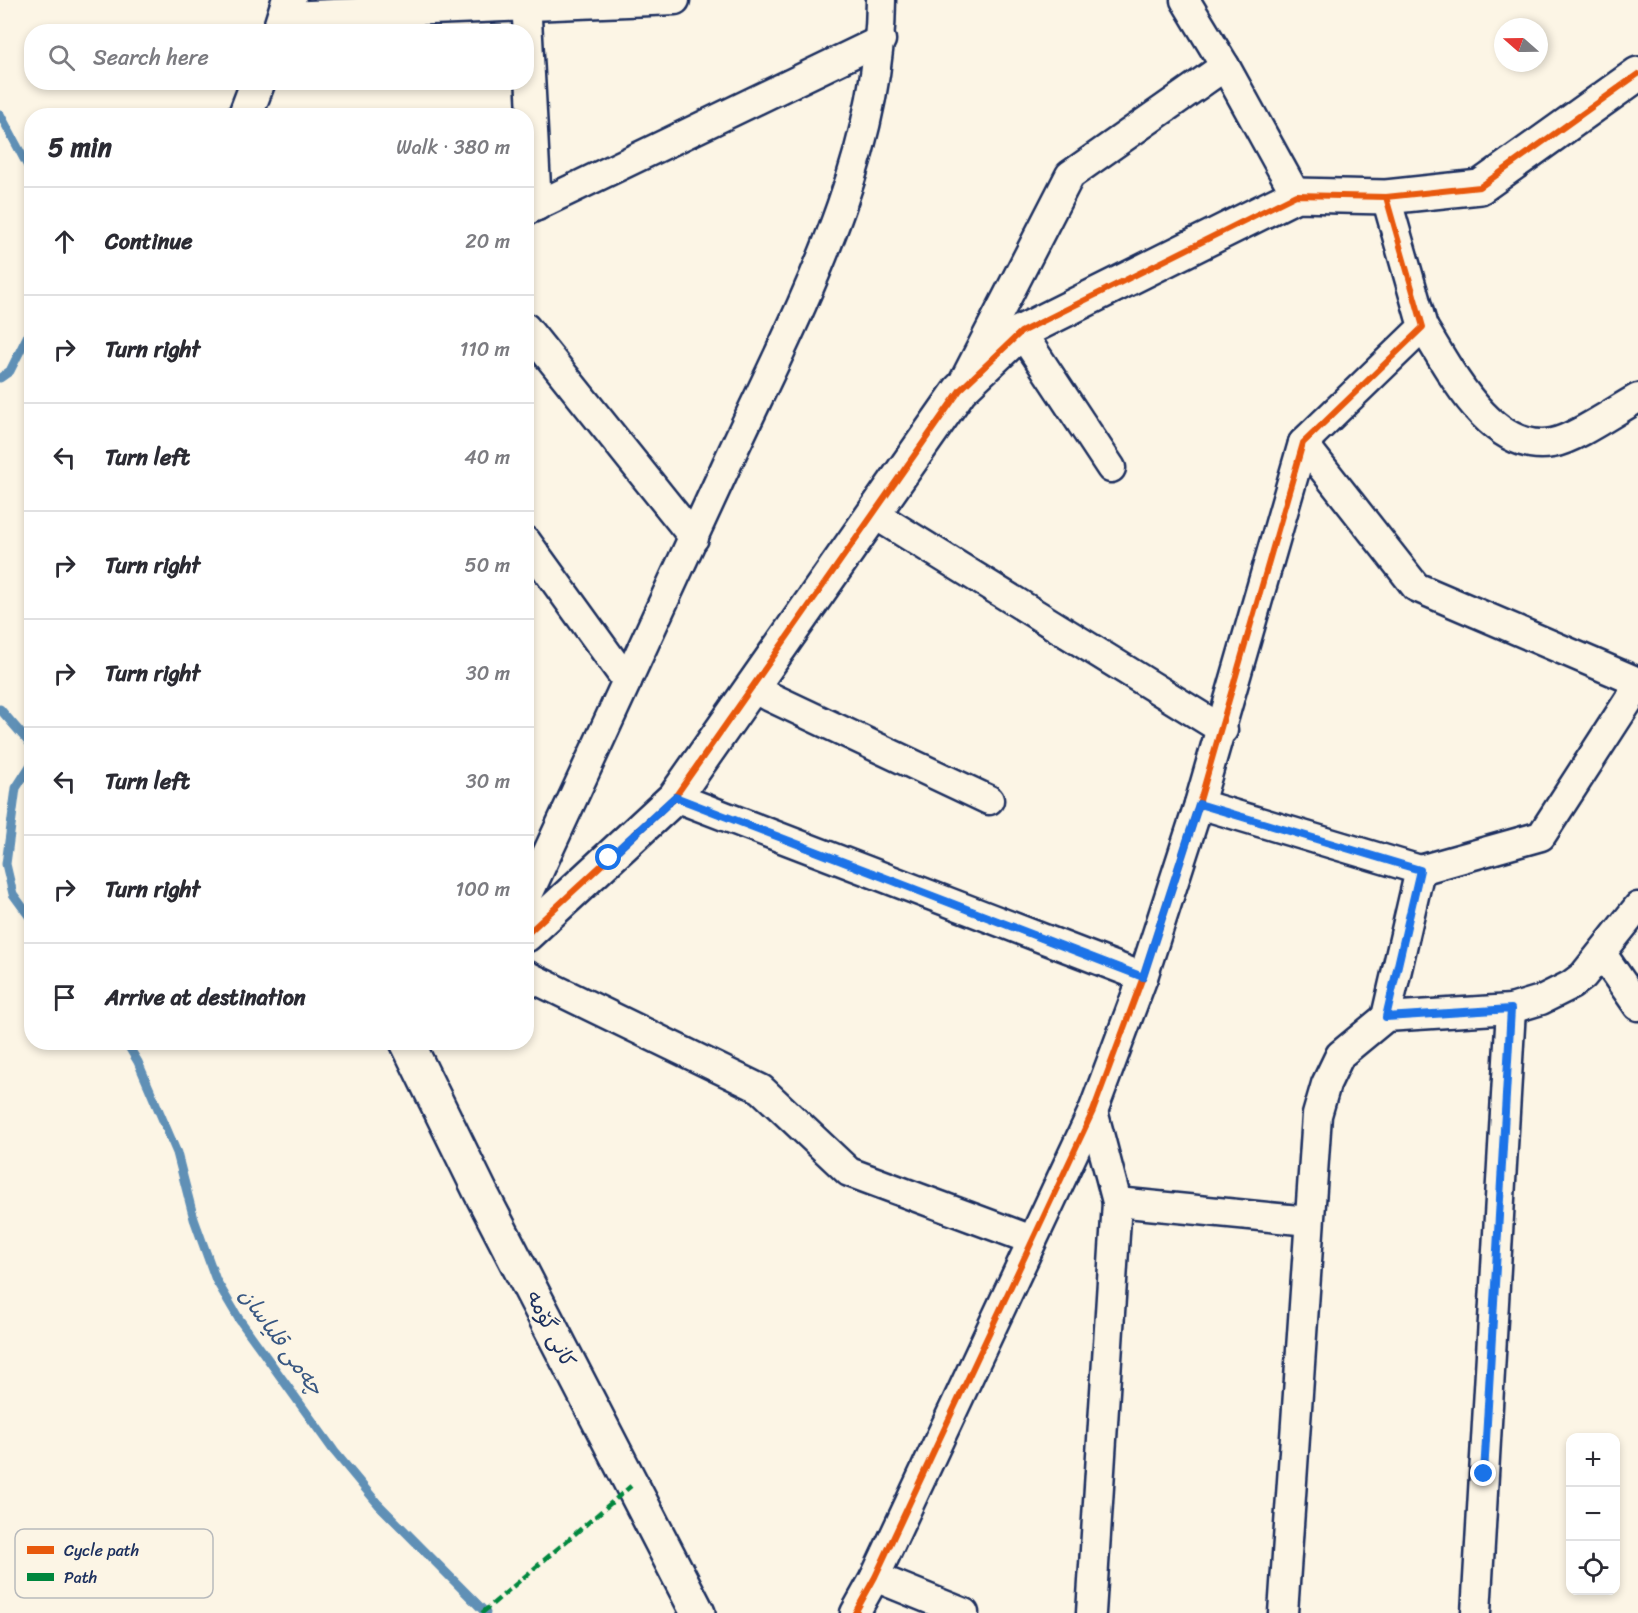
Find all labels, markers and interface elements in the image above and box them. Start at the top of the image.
north arrow [1494,18,1548,72]
search box [24,24,534,90]
text: Search here [93,38,209,77]
icon: search [45,41,78,74]
text: 5 min [48,124,112,170]
text: Walk · 380 m [396,130,510,165]
text: Continue [105,222,193,261]
text: 20 m [465,224,510,259]
icon: ahead [48,225,81,258]
text: Turn right [105,330,200,369]
text: 110 m [460,332,510,367]
icon: right [48,333,81,366]
text: Turn left [105,438,190,477]
text: 40 m [464,440,510,475]
icon: left [48,441,81,474]
text: Turn right [105,546,200,585]
text: 50 m [465,548,510,583]
icon: right [48,549,81,582]
text: Turn right [105,654,200,693]
text: 30 m [466,656,510,691]
icon: right [48,657,81,690]
text: Turn left [105,762,190,801]
text: 30 m [466,764,510,799]
icon: left [48,765,81,798]
route start [595,844,621,870]
text: Turn right [105,870,200,909]
text: 100 m [456,872,510,907]
icon: right [48,873,81,906]
text: Arrive at destination [105,978,306,1017]
icon: arrive [48,981,81,1014]
water label: چەمی قلیاسان [229,1279,335,1405]
street label: کانی گۆمە [515,1283,587,1375]
map controls [1566,1433,1620,1595]
button: + [1566,1433,1620,1487]
route end [1470,1460,1496,1486]
button: − [1566,1487,1620,1541]
legend [15,1529,213,1598]
text: Cycle path [64,1536,139,1565]
button: locate [1566,1541,1620,1595]
text: Path [64,1563,97,1592]

